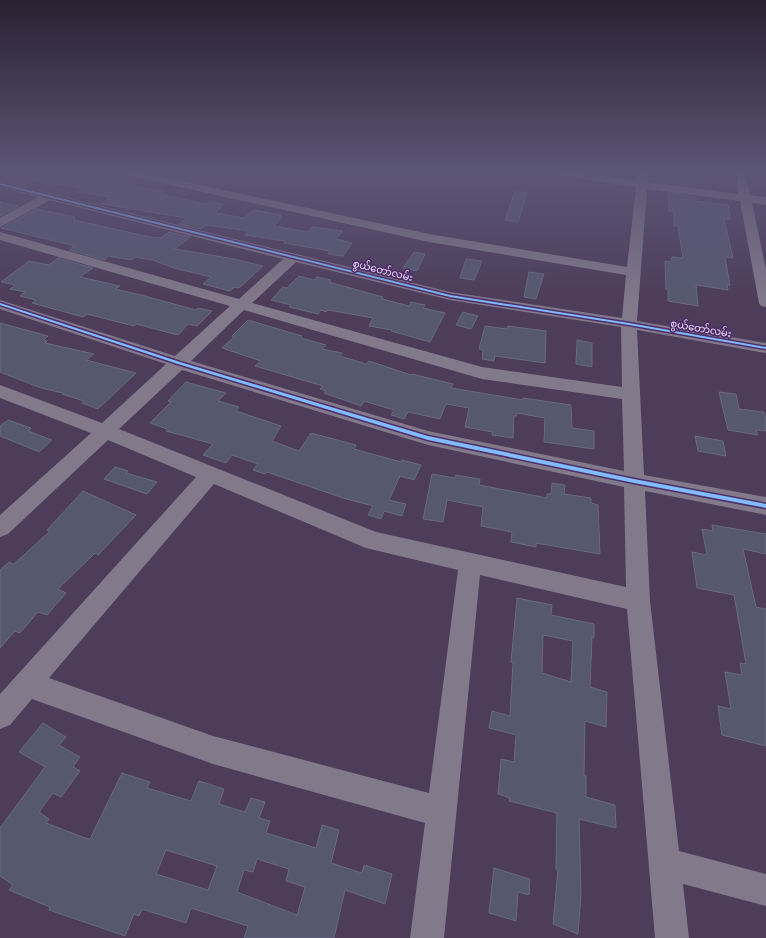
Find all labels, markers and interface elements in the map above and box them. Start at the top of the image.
street label: စွယ်တော်လမ်း [351,256,415,286]
street label: စွယ်တော်လမ်း [669,316,732,342]

